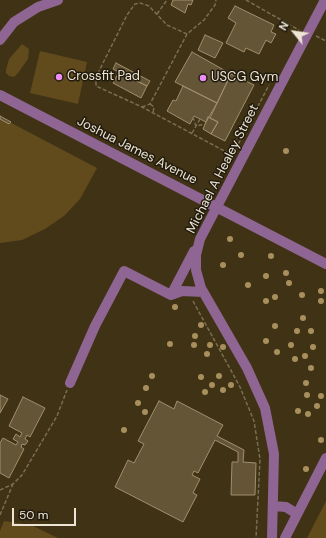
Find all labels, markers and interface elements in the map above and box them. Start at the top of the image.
north arrow [274,12,314,52]
text: N [276,19,292,33]
place label: Crossfit Pad [67,69,140,85]
place label: USCG Gym [211,70,278,86]
marker: Crossfit Pad [54,72,64,82]
marker: USCG Gym [198,73,208,83]
street label: Michael A Healey Street [184,102,262,236]
street label: Joshua James Avenue [74,114,200,188]
scale bar [14,500,78,526]
text: 50 m [19,507,48,523]

